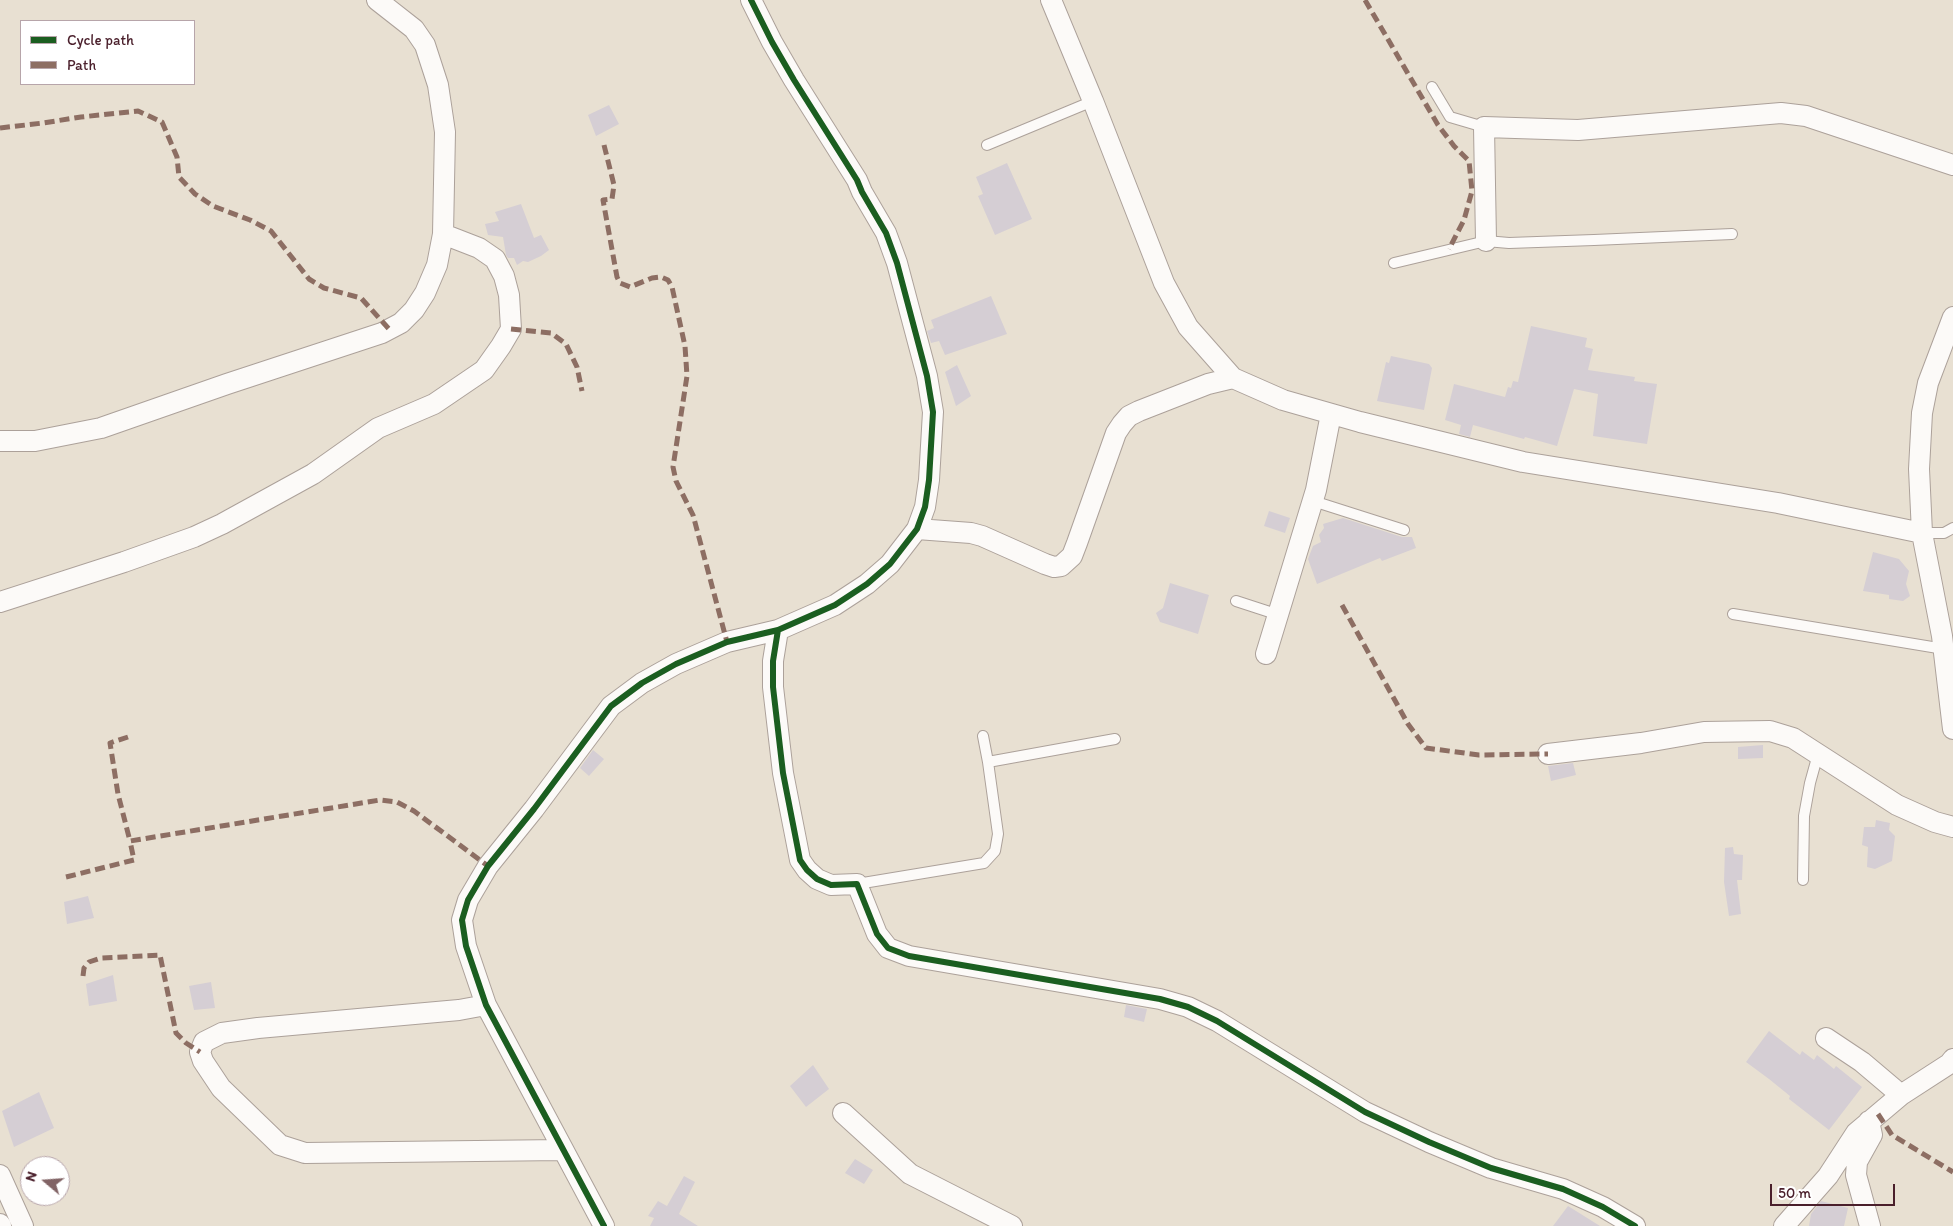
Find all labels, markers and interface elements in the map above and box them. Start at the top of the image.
legend [20,20,195,85]
text: Cycle path [67,31,134,49]
text: Path [67,56,96,74]
north arrow [20,1156,70,1206]
text: N [22,1169,41,1184]
scale bar [1773,1174,1898,1206]
text: 50 m [1778,1184,1811,1202]

